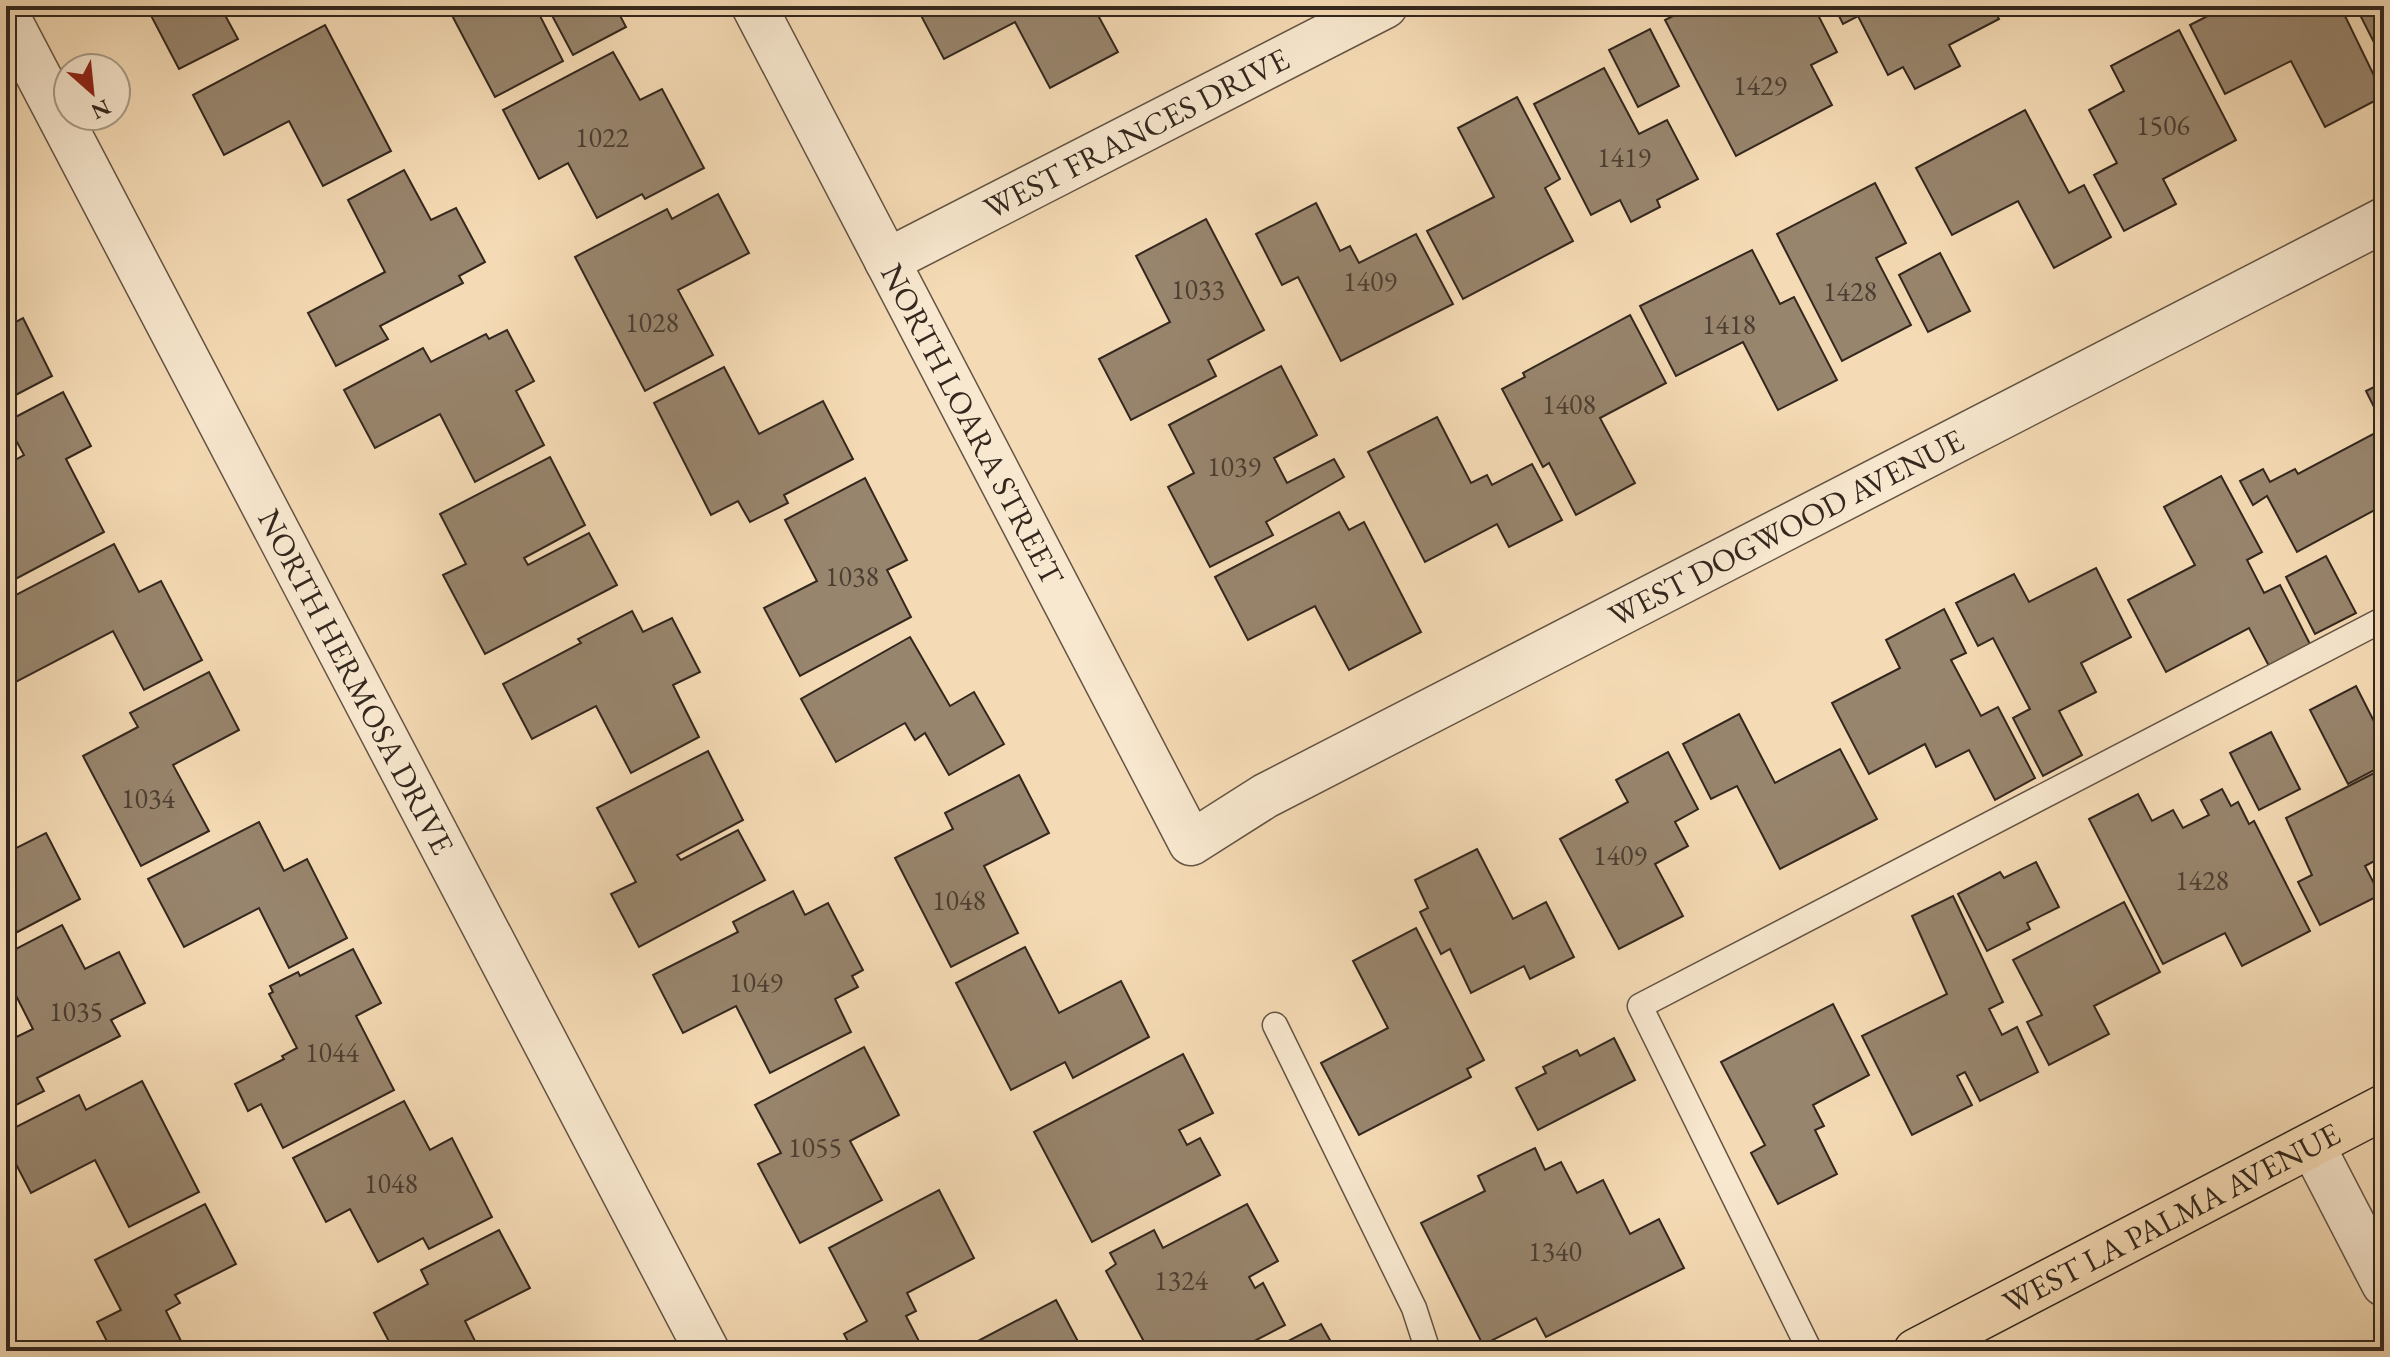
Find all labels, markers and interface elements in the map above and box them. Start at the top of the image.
street label: WEST FRANCES DRIVE [976,38,1296,229]
north arrow [52,52,132,132]
house number: 1429 [1733,67,1787,103]
text: N [86,92,115,126]
house number: 1506 [2136,107,2190,143]
house number: 1022 [575,119,629,155]
house number: 1419 [1597,139,1651,175]
street label: NORTH LOARA STREET [871,256,1074,593]
house number: 1409 [1343,263,1397,299]
house number: 1033 [1171,271,1225,307]
house number: 1428 [1823,273,1877,309]
house number: 1028 [625,304,679,340]
house number: 1418 [1702,306,1756,342]
house number: 1408 [1542,386,1596,422]
street label: WEST DOGWOOD AVENUE [1601,419,1971,637]
house number: 1039 [1207,448,1261,484]
street label: NORTH HERMOSA DRIVE [248,502,464,862]
house number: 1038 [825,558,879,594]
house number: 1034 [121,780,175,816]
house number: 1409 [1593,837,1647,873]
house number: 1428 [2175,862,2229,898]
house number: 1048 [932,882,986,918]
house number: 1049 [729,964,783,1000]
house number: 1035 [49,993,103,1029]
house number: 1044 [305,1034,359,1070]
street label: WEST LA PALMA AVENUE [1996,1113,2347,1323]
house number: 1055 [788,1129,842,1165]
house number: 1048 [364,1165,418,1201]
house number: 1340 [1528,1233,1582,1269]
house number: 1324 [1154,1262,1208,1298]

